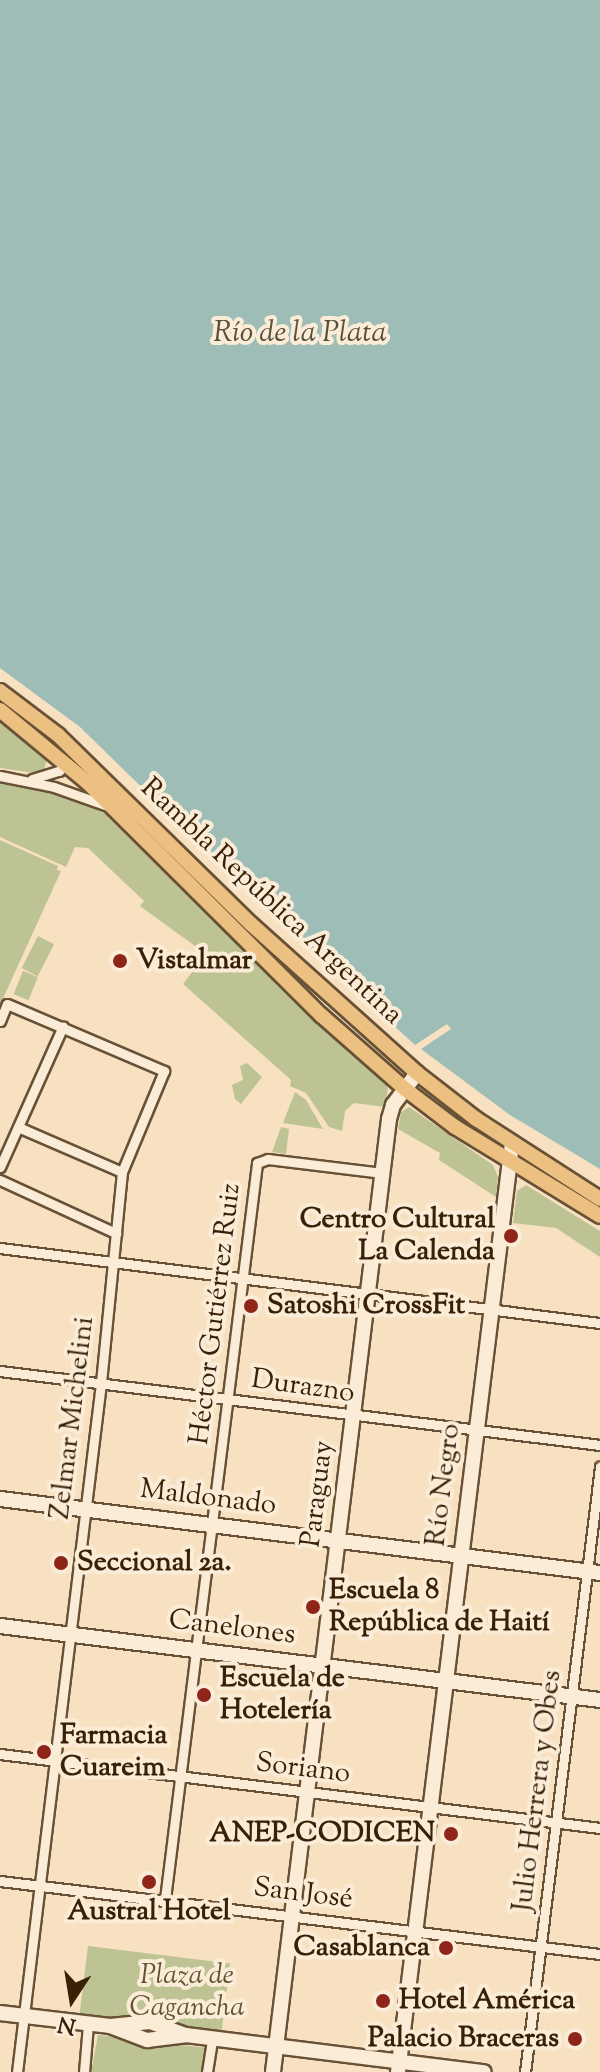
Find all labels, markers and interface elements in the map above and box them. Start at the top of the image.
water label: Río de la Plata [213,316,387,352]
street label: Rambla República Argentina [133,772,409,1032]
place label: Vistalmar [136,944,252,978]
marker: Vistalmar [111,952,129,970]
street label: Héctor Gutiérrez Ruiz [183,1181,249,1447]
place label: Centro Cultural La Calenda [300,1203,495,1269]
marker: Centro Cultural La Calenda [502,1227,520,1245]
place label: Satoshi CrossFit [267,1289,465,1323]
marker: Satoshi CrossFit [242,1297,260,1315]
street label: Zelmar Michelini [44,1315,102,1521]
street label: Durazno [249,1363,357,1411]
street label: Río Negro [420,1422,468,1548]
street label: Paraguay [295,1439,341,1549]
street label: Maldonado [138,1473,278,1523]
place label: Seccional 2a. [77,1546,231,1580]
marker: Seccional 2a. [52,1554,70,1572]
place label: Escuela 8 República de Haití [329,1574,550,1640]
marker: Escuela 8 República de Haití [304,1598,322,1616]
street label: Canelones [167,1604,297,1652]
place label: Escuela de Hotelería [220,1662,345,1728]
street label: Julio Herrera y Obes [507,1668,569,1914]
marker: Escuela de Hotelería [195,1686,213,1704]
place label: Farmacia Cuareim [60,1719,167,1785]
marker: Farmacia Cuareim [35,1743,53,1761]
street label: Soriano [254,1747,352,1791]
place label: ANEP-CODICEN [209,1817,435,1851]
marker: ANEP-CODICEN [442,1825,460,1843]
street label: San José [252,1871,354,1917]
marker: Austral Hotel [140,1873,158,1891]
place label: Austral Hotel [67,1895,231,1929]
place label: Casablanca [294,1931,430,1965]
marker: Casablanca [437,1939,455,1957]
park label: Plaza de Cagancha [129,1959,245,2025]
north arrow [32,1960,112,2040]
place label: Hotel América [399,1984,575,2018]
marker: Hotel América [374,1992,392,2010]
text: N [55,2006,79,2041]
place label: Palacio Braceras [368,2022,559,2056]
marker: Palacio Braceras [566,2030,584,2048]

